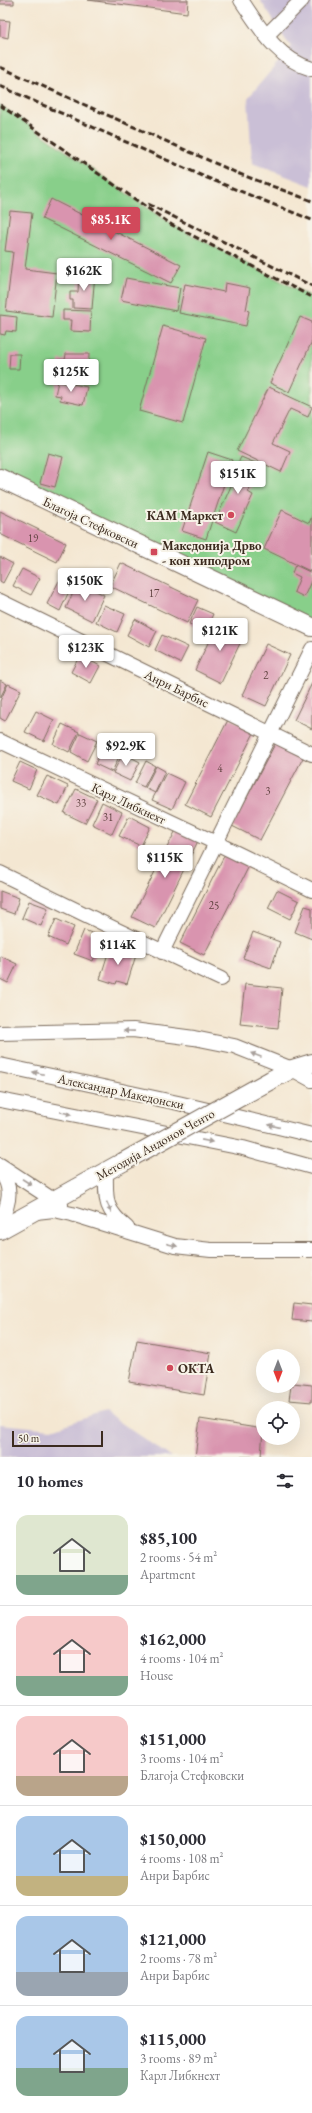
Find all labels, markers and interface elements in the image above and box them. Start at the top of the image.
pin: $85.1K [78,207,144,241]
text: $85.1K [91,211,131,228]
pin: $162K [56,258,112,292]
text: $162K [66,262,102,279]
pin: $125K [43,359,99,393]
text: $125K [53,363,89,380]
pin: $151K [210,461,266,495]
text: $151K [220,465,256,482]
street label: Благоја Стефковски [40,493,142,552]
place label: КАМ Маркет [147,507,223,524]
marker: КАМ Маркет [226,510,236,520]
house number: 19 [28,531,39,545]
place label: Македонија Дрво - кон хиподром [162,537,262,569]
marker: Македонија Дрво - кон хиподром [149,547,159,557]
pin: $150K [57,568,113,602]
text: $150K [67,572,103,589]
house number: 17 [149,586,160,600]
pin: $121K [192,618,248,652]
text: $121K [202,622,238,639]
pin: $123K [58,635,114,669]
text: $123K [68,639,104,656]
street label: Анри Барбис [141,665,212,711]
house number: 2 [263,668,269,682]
pin: $92.9K [93,733,159,767]
text: $92.9K [106,737,146,754]
house number: 4 [217,761,223,775]
street label: Карл Либкнехт [89,779,169,828]
house number: 3 [265,784,271,798]
house number: 33 [76,796,86,810]
house number: 31 [103,810,113,824]
pin: $115K [137,845,193,879]
text: $115K [147,849,183,866]
house number: 25 [209,898,219,912]
pin: $114K [90,932,146,966]
text: $114K [100,936,136,953]
one-way arrow [123,1027,135,1034]
one-way arrow [249,1051,261,1057]
one-way arrow [32,1070,44,1076]
street label: Александар Македонски [55,1070,186,1113]
street label: Методија Андонов Ченто [93,1105,218,1184]
one-way arrow [60,1111,72,1117]
one-way arrow [268,1122,280,1128]
one-way arrow [201,1138,213,1144]
one-way arrow [22,1178,32,1186]
one-way arrow [106,1201,112,1213]
one-way arrow [166,1242,178,1248]
north arrow [256,1349,300,1393]
map controls [256,1349,300,1445]
place label: ОКТА [178,1360,215,1377]
marker: ОКТА [165,1363,175,1373]
button: locate [256,1401,300,1445]
scale bar [12,1429,103,1448]
text: 50 m [18,1431,39,1445]
text: 10 homes [16,1470,83,1492]
icon: filters [274,1470,296,1492]
text: $85,100 [140,1527,197,1549]
icon: home [48,1531,96,1579]
text: 2 rooms · 54 m² [140,1549,217,1566]
text: Apartment [140,1566,195,1583]
text: $162,000 [140,1628,206,1650]
icon: home [48,1632,96,1680]
text: 4 rooms · 104 m² [140,1650,224,1667]
text: House [140,1667,173,1684]
text: $151,000 [140,1728,206,1750]
icon: home [48,1732,96,1780]
text: 3 rooms · 104 m² [140,1750,224,1767]
text: Благоја Стефковски [140,1767,244,1784]
text: $150,000 [140,1828,206,1850]
icon: home [48,1832,96,1880]
text: 4 rooms · 108 m² [140,1850,224,1867]
text: Анри Барбис [140,1867,210,1884]
text: $121,000 [140,1928,206,1950]
icon: home [48,1932,96,1980]
text: 2 rooms · 78 m² [140,1950,217,1967]
text: Анри Барбис [140,1967,210,1984]
text: $115,000 [140,2028,206,2050]
icon: home [48,2032,96,2080]
text: 3 rooms · 89 m² [140,2050,217,2067]
text: Карл Либкнехт [140,2067,220,2084]

